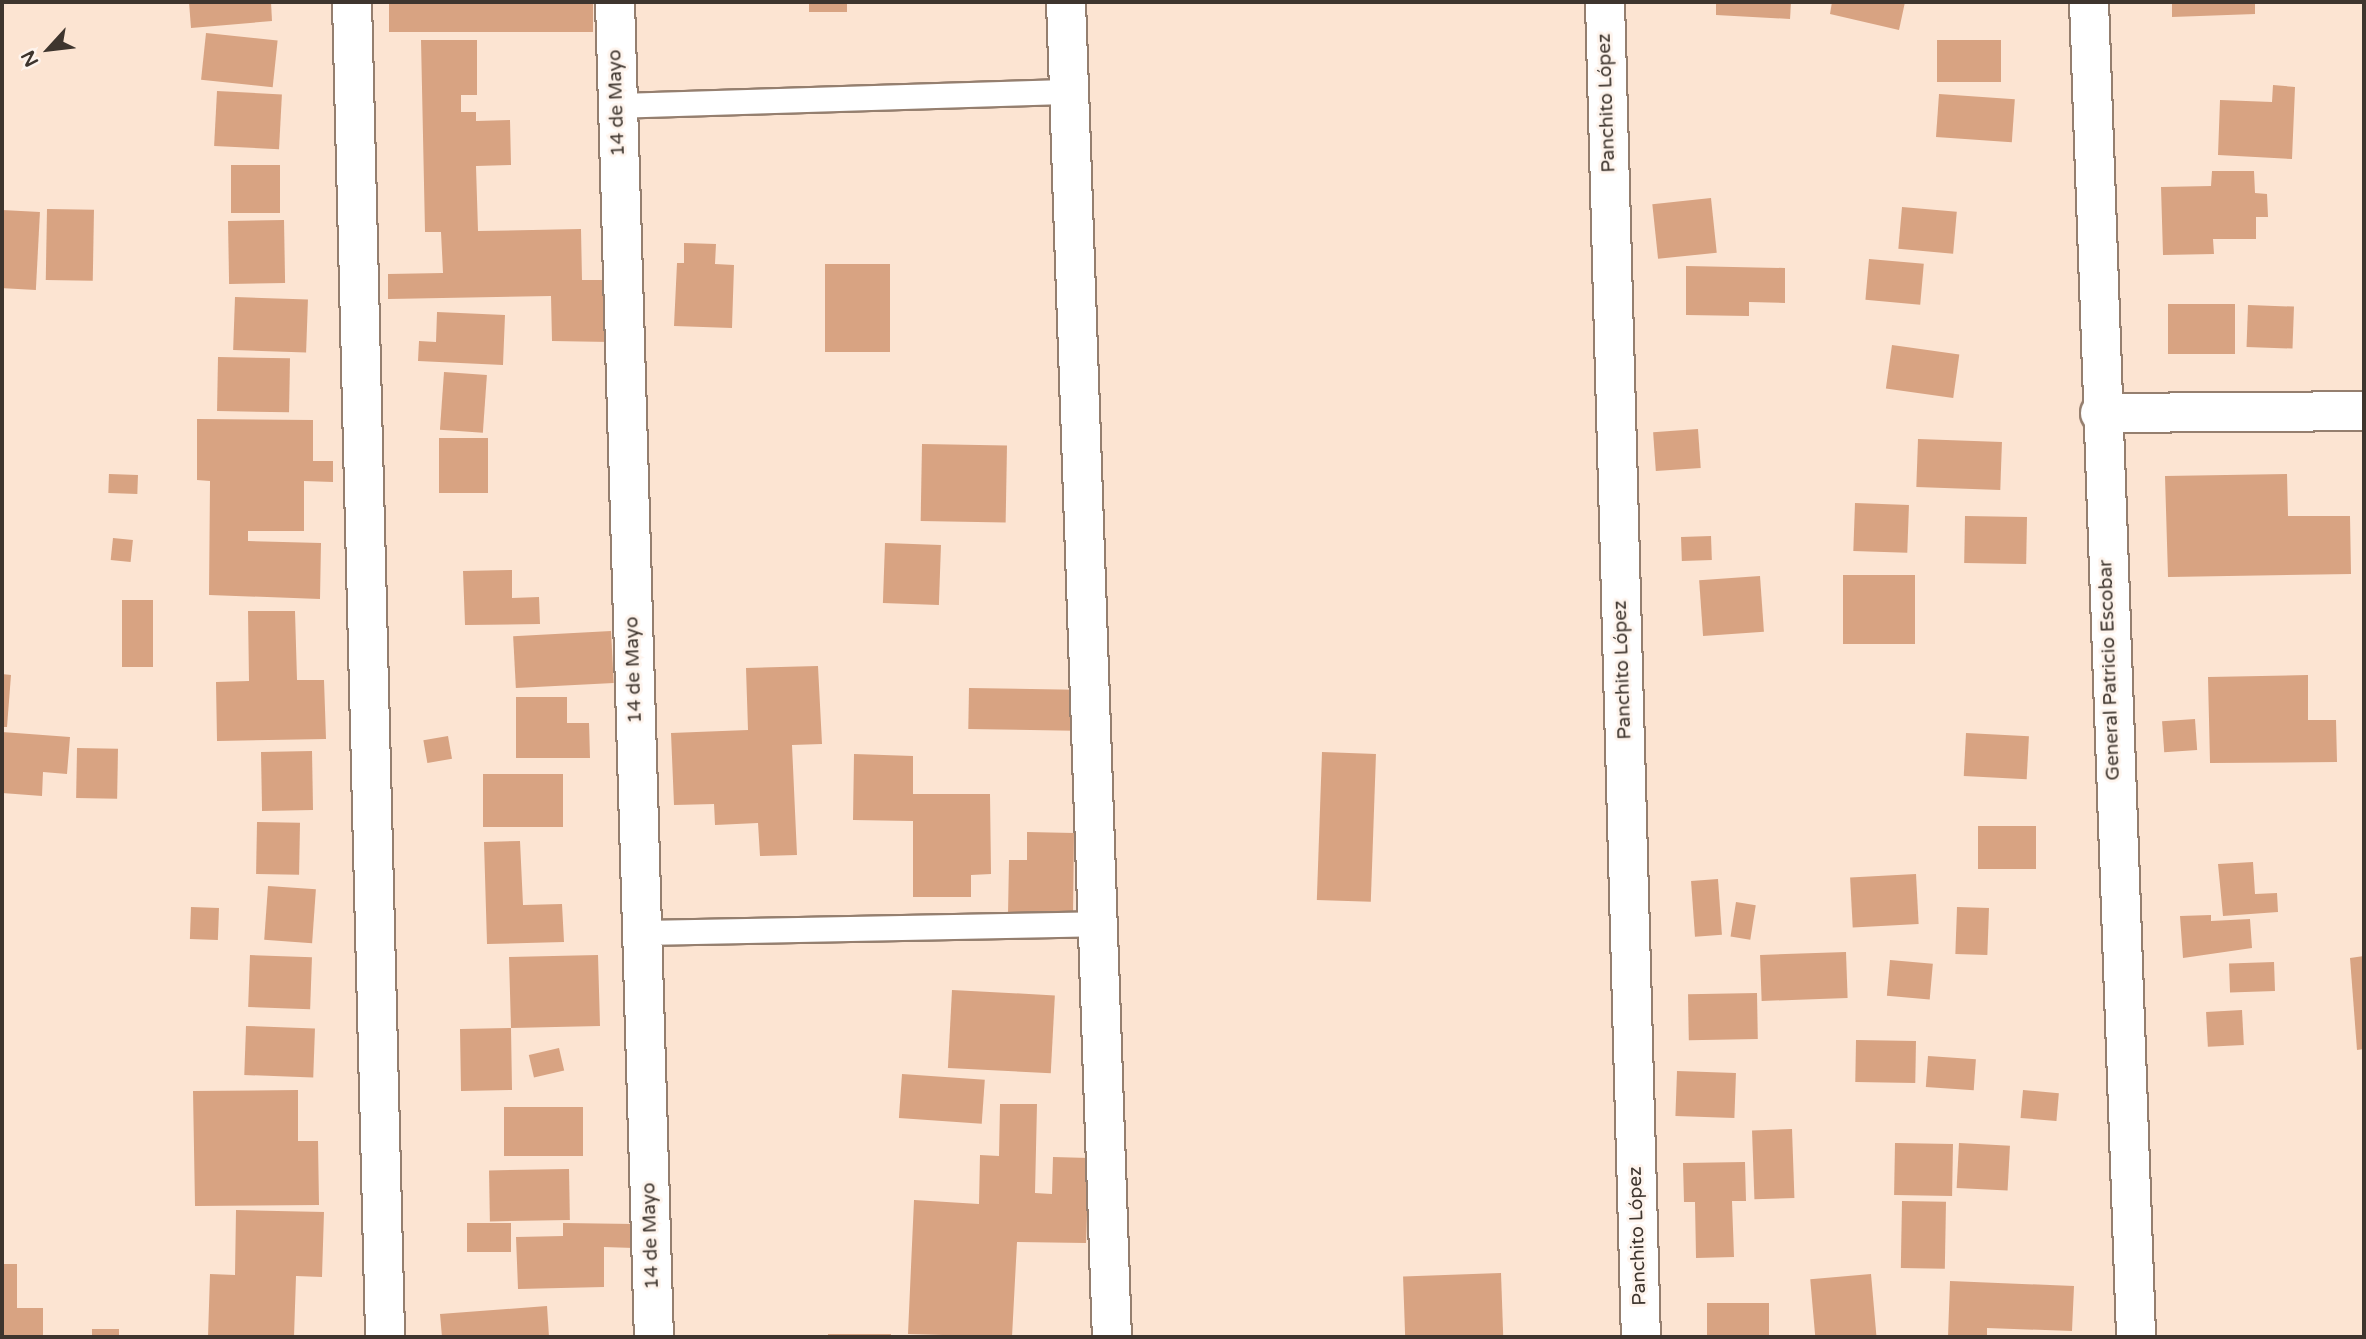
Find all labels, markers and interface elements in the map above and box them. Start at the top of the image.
north arrow [14,14,84,84]
street label: Panchito López [1593,33,1621,173]
text: N [17,47,44,70]
street label: 14 de Mayo [604,49,630,157]
street label: General Patricio Escobar [2095,559,2125,781]
street label: Panchito López [1609,600,1637,740]
street label: 14 de Mayo [621,616,647,724]
street label: Panchito López [1624,1166,1652,1306]
street label: 14 de Mayo [638,1182,664,1290]

